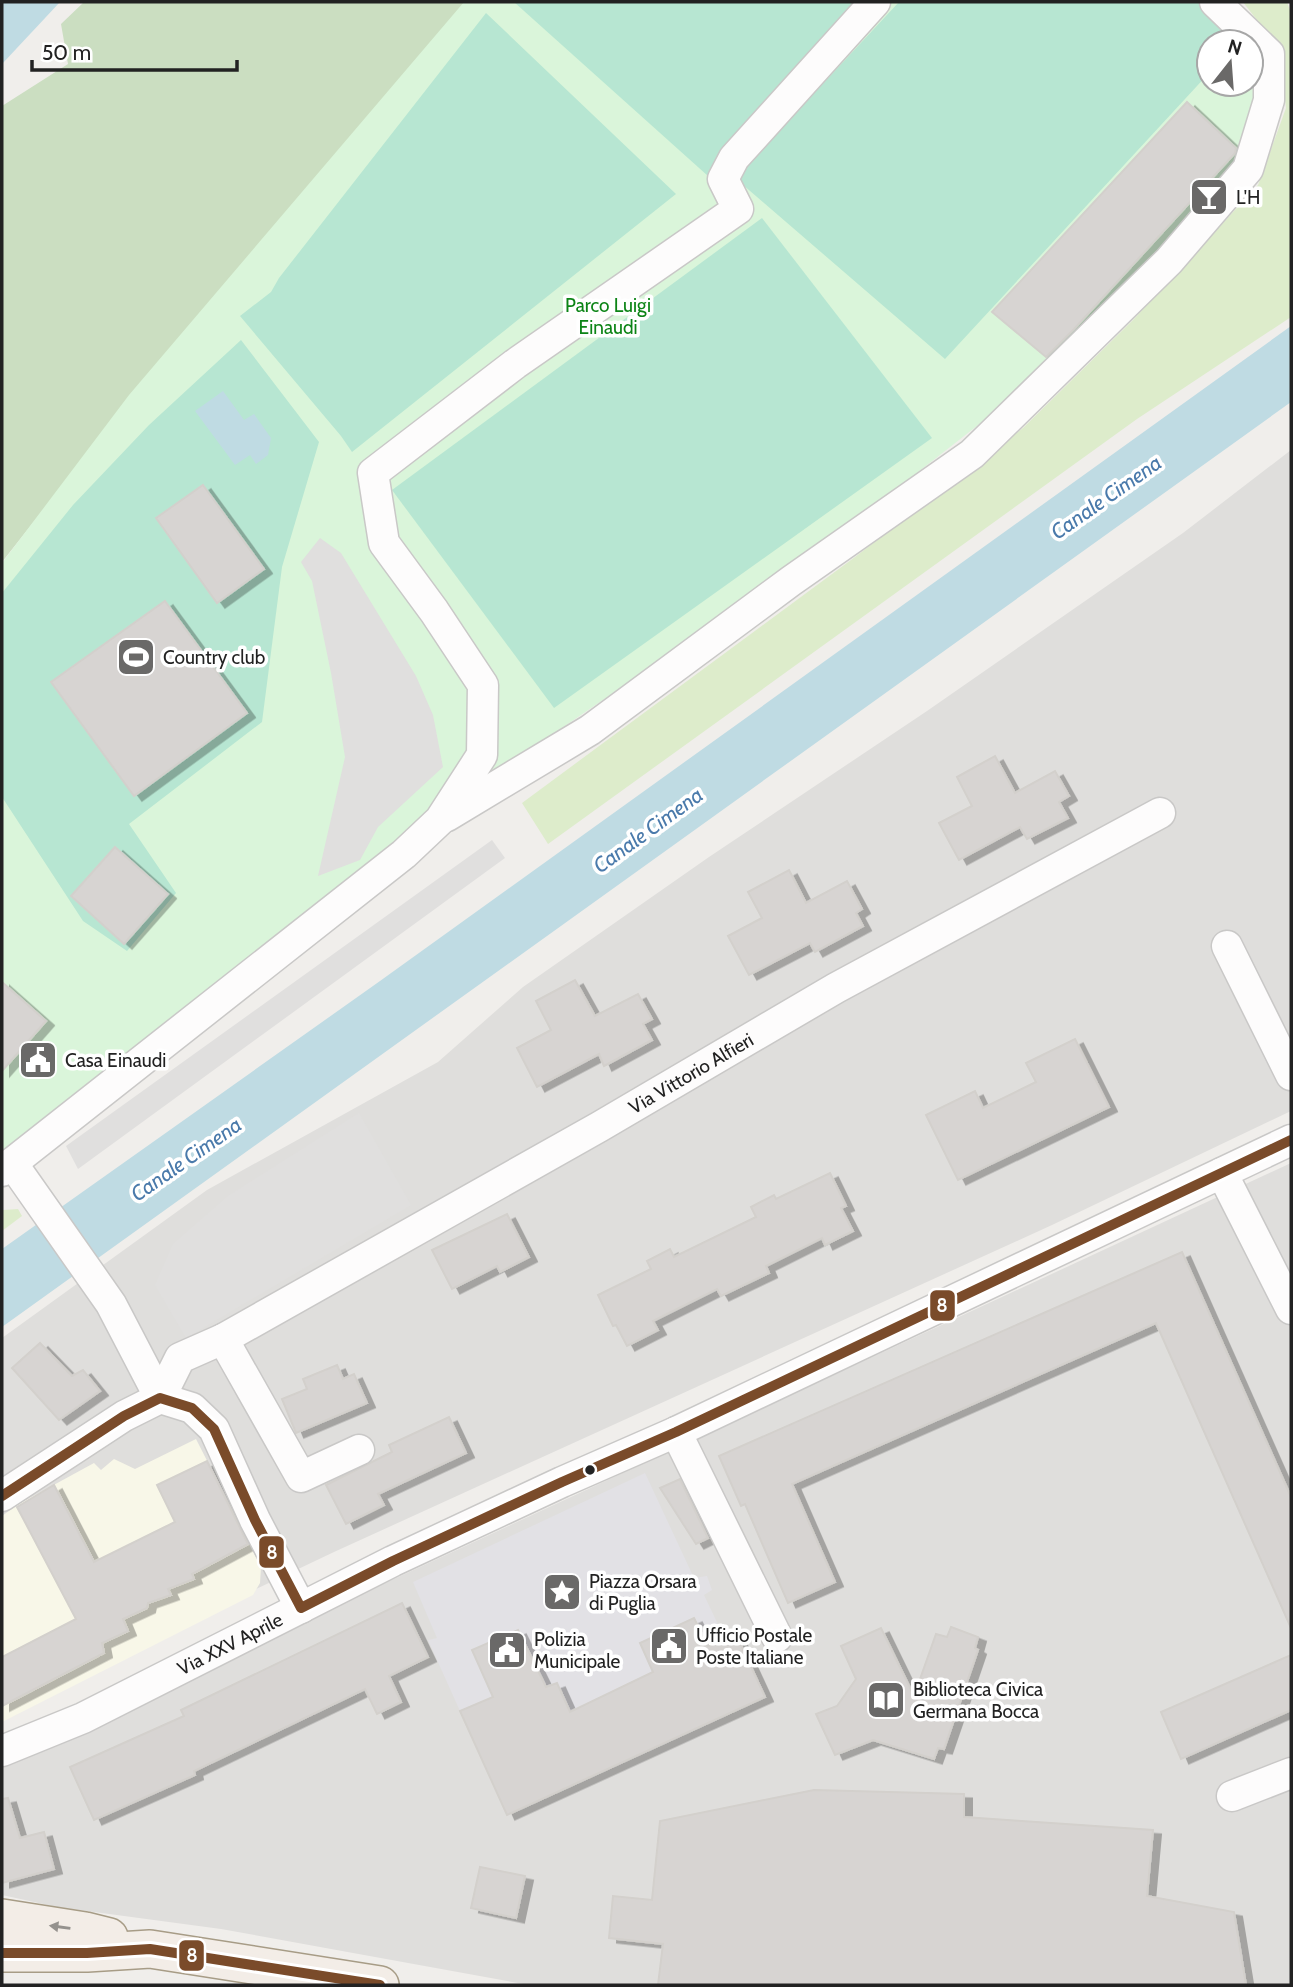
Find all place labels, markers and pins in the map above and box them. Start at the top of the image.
bar icon: L'H [1188,176,1230,218]
place label: L'H [1236,186,1261,209]
sports icon: Country club [115,636,157,678]
place label: Country club [163,646,265,669]
public building icon: Casa Einaudi [17,1039,59,1081]
place label: Casa Einaudi [65,1049,166,1072]
unlabelled marker [583,1463,597,1477]
place label: Piazza Orsara di Puglia [589,1570,697,1615]
place icon: Piazza Orsara di Puglia [541,1571,583,1613]
place label: Ufficio Postale Poste Italiane [696,1624,812,1669]
public building icon: Ufficio Postale Poste Italiane [648,1625,690,1667]
place label: Polizia Municipale [534,1628,621,1673]
public building icon: Polizia Municipale [486,1629,528,1671]
place label: Biblioteca Civica Germana Bocca [913,1678,1043,1723]
library icon: Biblioteca Civica Germana Bocca [865,1679,907,1721]

